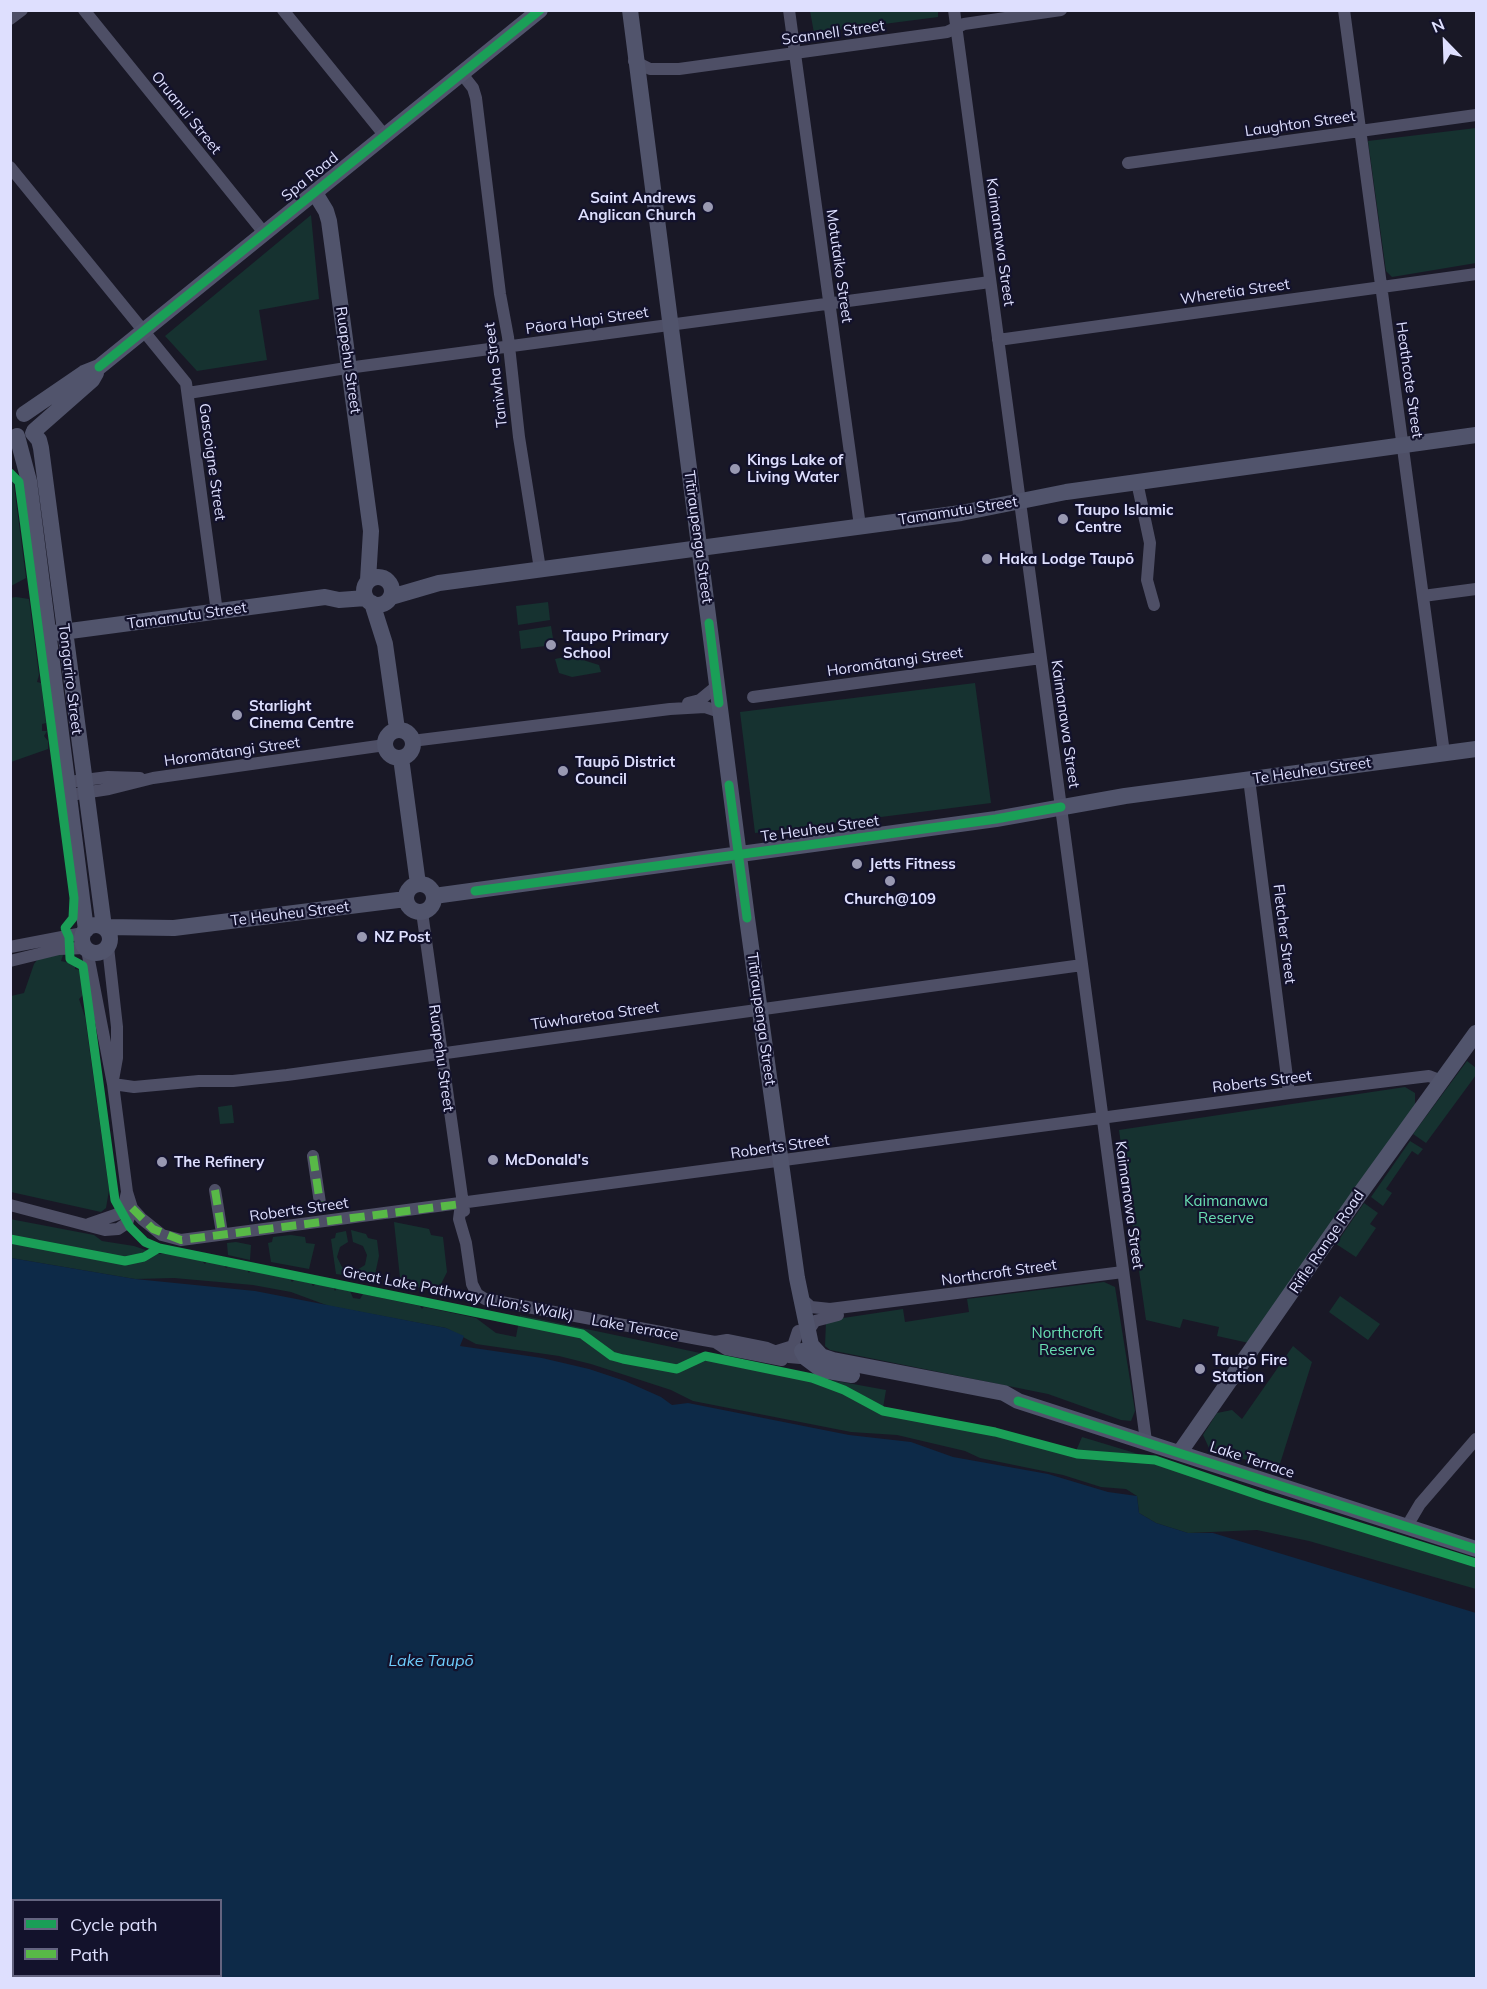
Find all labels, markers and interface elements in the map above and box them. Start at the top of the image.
north arrow [1415,12,1475,72]
text: N [1428,14,1447,37]
street label: Scannell Street [780,17,886,49]
street label: Oruanui Street [147,68,225,158]
street label: Laughton Street [1243,107,1357,141]
street label: Spa Road [278,149,342,205]
street label: Kaimanawa Street [982,177,1018,307]
place label: Saint Andrews Anglican Church [578,189,696,224]
marker: Saint Andrews Anglican Church [701,200,715,214]
street label: Motutaiko Street [822,208,856,324]
street label: Wheretia Street [1179,275,1291,309]
street label: Pāora Hapi Street [524,303,650,339]
street label: Ruapehu Street [332,305,364,415]
street label: Heathcote Street [1392,321,1426,439]
street label: Taniwha Street [481,322,511,428]
street label: Gascoigne Street [195,402,229,522]
place label: Kings Lake of Living Water [747,451,843,486]
marker: Kings Lake of Living Water [728,462,742,476]
street label: Tītīraupenga Street [680,469,716,605]
street label: Tamamutu Street [897,493,1019,529]
place label: Taupo Islamic Centre [1075,501,1174,536]
marker: Taupo Islamic Centre [1056,512,1070,526]
place label: Haka Lodge Taupō [999,550,1134,568]
marker: Haka Lodge Taupō [980,552,994,566]
street label: Tamamutu Street [126,599,248,633]
street label: Tongariro Street [54,623,86,735]
place label: Taupo Primary School [563,627,669,662]
marker: Taupo Primary School [544,638,558,652]
street label: Horomātangi Street [826,644,964,680]
street label: Kaimanawa Street [1047,659,1083,789]
place label: Starlight Cinema Centre [249,697,354,732]
marker: Starlight Cinema Centre [230,708,244,722]
street label: Horomātangi Street [163,734,301,770]
place label: Taupō District Council [575,753,675,788]
street label: Te Heuheu Street [1252,754,1372,788]
marker: Taupō District Council [556,764,570,778]
street label: Te Heuheu Street [760,812,880,846]
place label: Jetts Fitness [869,855,956,873]
marker: Jetts Fitness [850,857,864,871]
marker: Church@109 [883,874,897,888]
street label: Fletcher Street [1269,883,1299,985]
place label: Church@109 [844,890,936,908]
street label: Te Heuheu Street [230,898,350,930]
place label: NZ Post [374,928,430,946]
marker: NZ Post [355,930,369,944]
street label: Tītīraupenga Street [743,951,779,1087]
street label: Tūwharetoa Street [530,998,660,1034]
street label: Ruapehu Street [425,1003,457,1113]
street label: Roberts Street [1211,1067,1313,1097]
street label: Roberts Street [729,1131,831,1163]
street label: Kaimanawa Street [1111,1140,1147,1270]
place label: McDonald's [505,1151,589,1169]
place label: The Refinery [174,1153,264,1171]
marker: McDonald's [486,1153,500,1167]
marker: The Refinery [155,1155,169,1169]
street label: Rifle Range Road [1286,1187,1368,1297]
park label: Kaimanawa Reserve [1184,1192,1268,1227]
street label: Roberts Street [248,1194,350,1226]
street label: Northcroft Street [940,1256,1058,1290]
street label: Great Lake Pathway (Lion's Walk) [341,1263,575,1325]
street label: Lake Terrace [590,1311,680,1345]
park label: Northcroft Reserve [1032,1324,1102,1359]
place label: Taupō Fire Station [1212,1351,1287,1386]
marker: Taupō Fire Station [1193,1362,1207,1376]
street label: Lake Terrace [1207,1438,1297,1482]
water label: Lake Taupō [388,1651,474,1671]
legend [12,1899,222,1977]
text: Cycle path [70,1913,157,1936]
text: Path [70,1943,109,1966]

